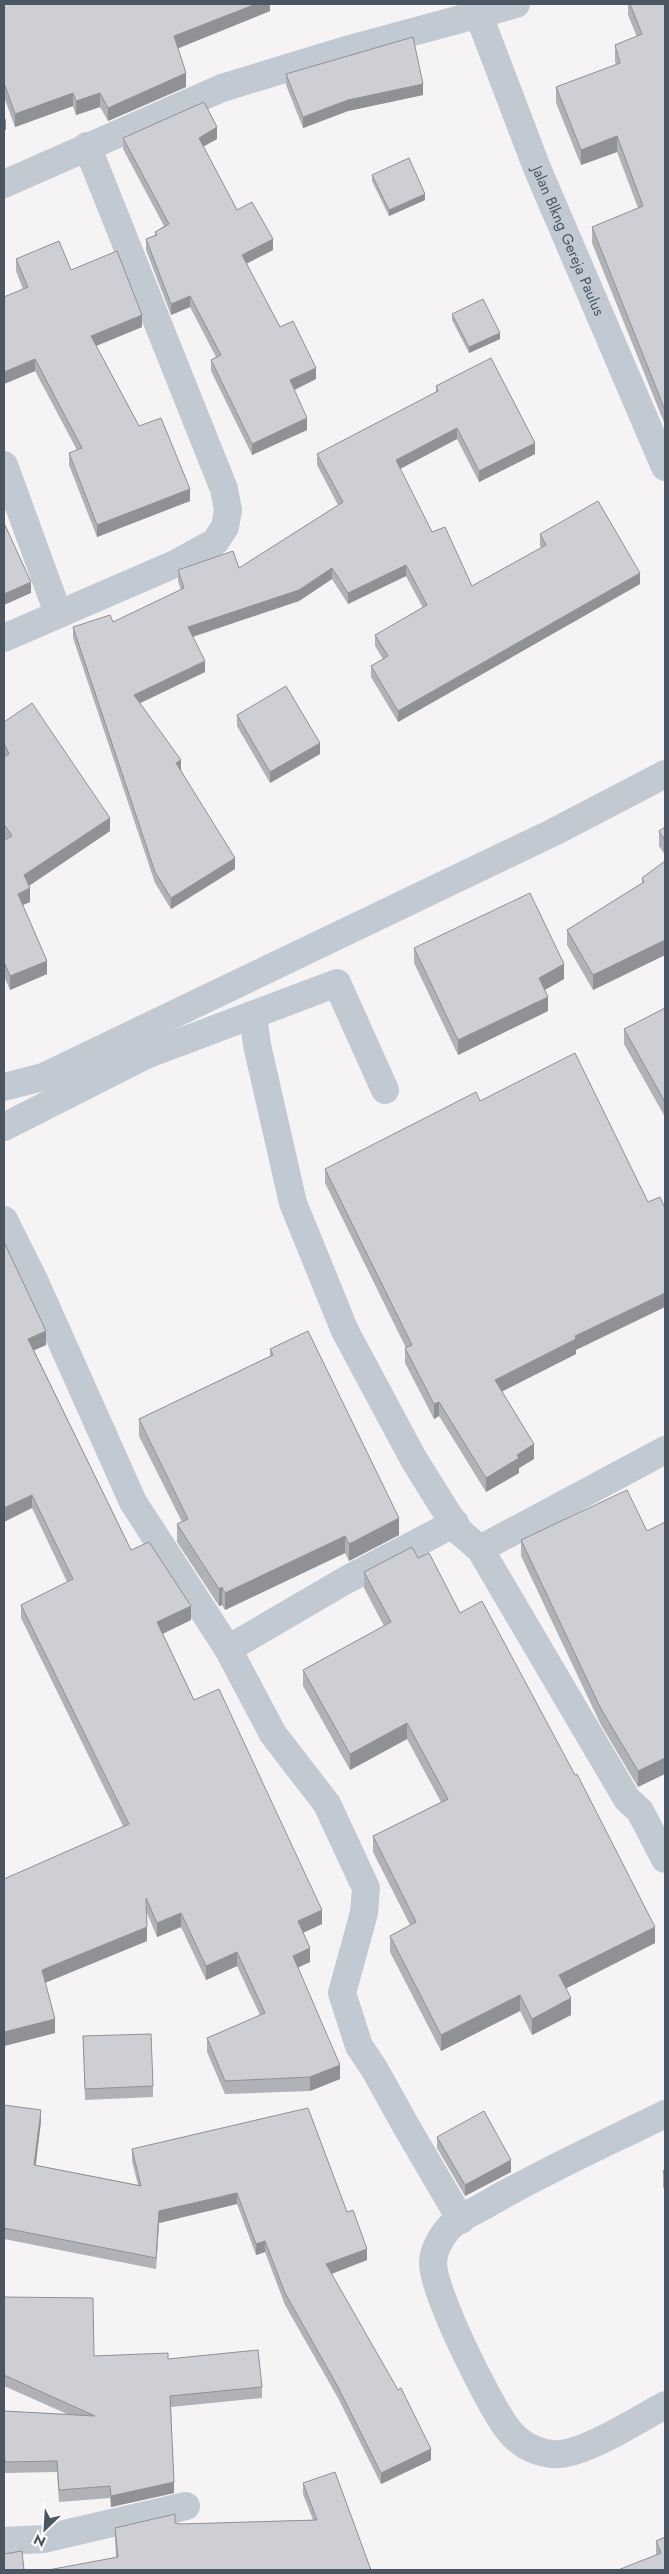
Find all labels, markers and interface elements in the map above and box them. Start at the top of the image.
street label: Jalan Blkng Gereja Paulus [526,161,610,319]
north arrow [20,2504,70,2554]
text: N [30,2529,49,2552]

